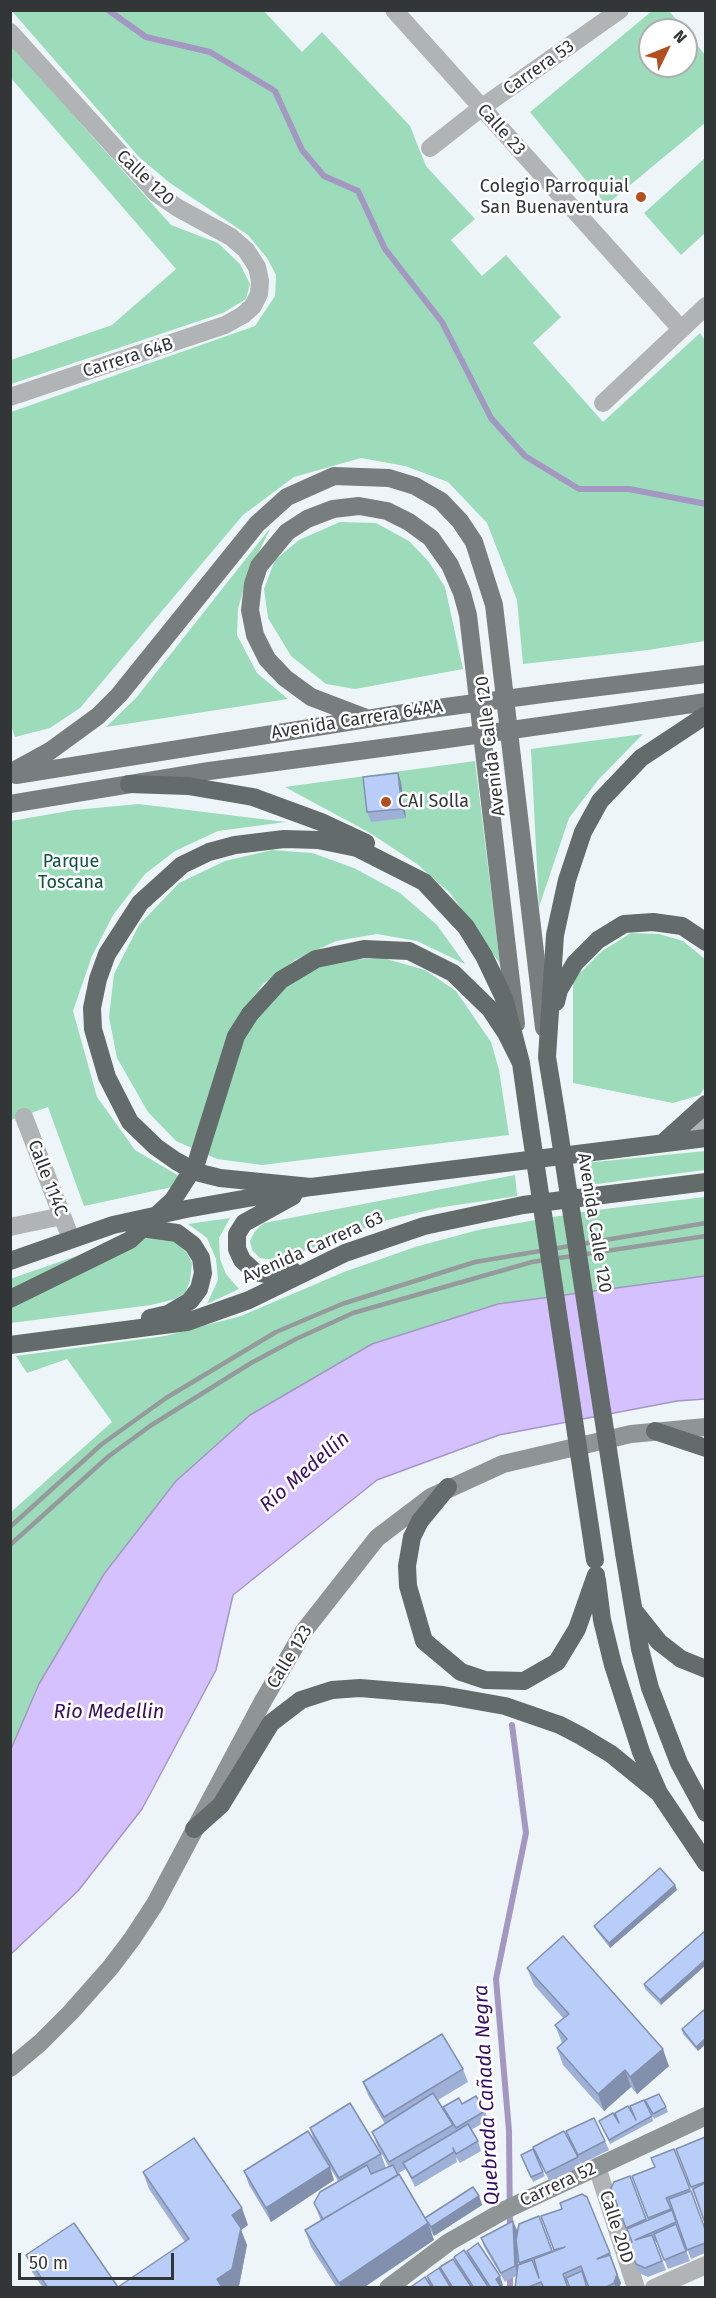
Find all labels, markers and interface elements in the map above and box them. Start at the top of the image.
north arrow [638,18,698,78]
text: N [669,26,691,47]
street label: Carrera 53 [499,36,579,100]
street label: Calle 23 [472,100,530,160]
street label: Calle 120 [112,146,178,210]
place label: Colegio Parroquial San Buenaventura [480,176,629,219]
marker: Colegio Parroquial San Buenaventura [634,190,648,204]
street label: Carrera 64B [80,333,176,383]
street label: Avenida Calle 120 [472,675,510,817]
street label: Avenida Carrera 64AA [270,696,444,744]
place label: CAI Solla [398,791,469,813]
marker: CAI Solla [379,795,393,809]
park label: Parque Toscana [38,851,104,894]
street label: Calle 114C [23,1137,71,1219]
street label: Avenida Calle 120 [572,1152,616,1294]
street label: Avenida Carrera 63 [239,1207,387,1289]
water label: Río Medellín [255,1427,355,1517]
street label: Calle 123 [263,1621,317,1693]
water label: Rio Medellin [54,1700,164,1724]
water label: Quebrada Cañada Negra [469,1984,505,2206]
street label: Carrera 52 [517,2158,599,2212]
street label: Calle 20D [594,2188,638,2266]
scale bar [21,2241,177,2279]
text: 50 m [29,2252,68,2274]

